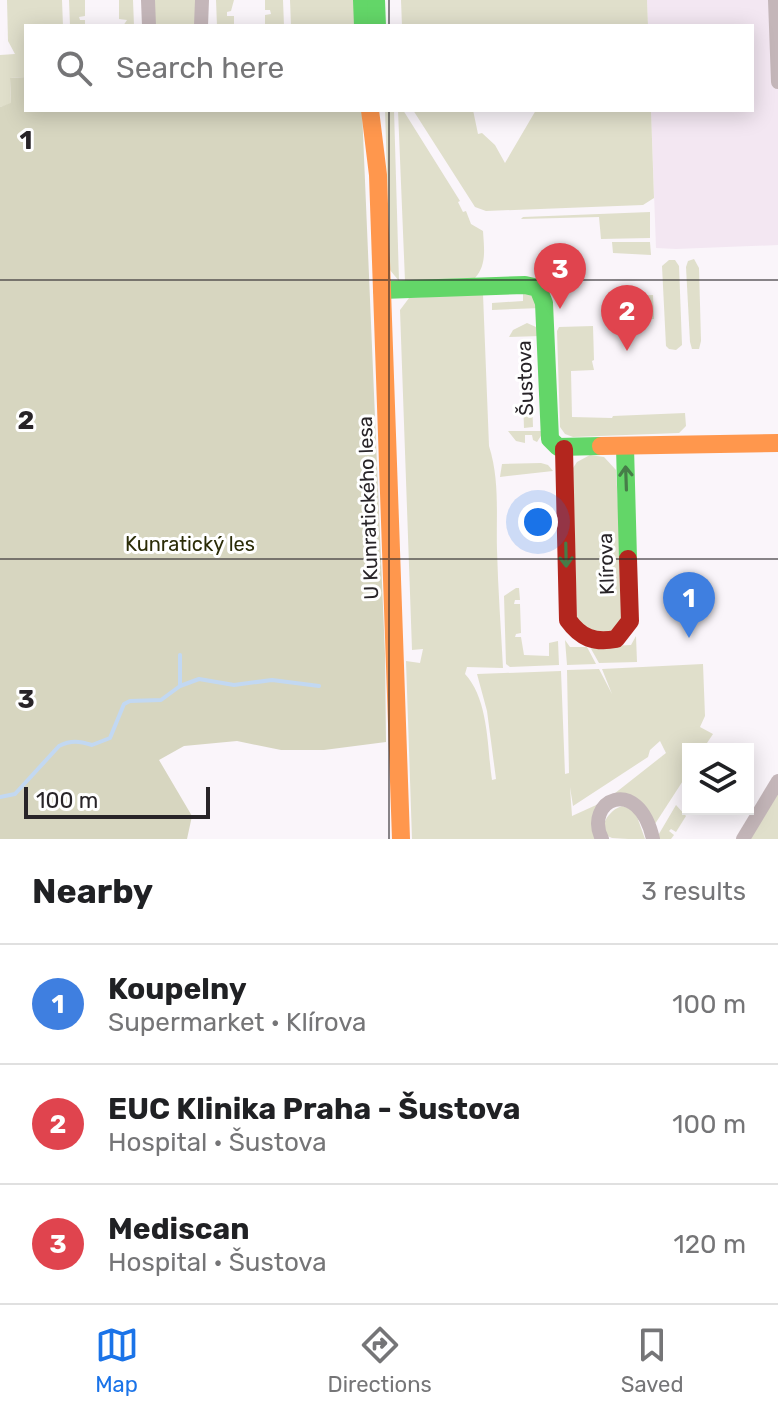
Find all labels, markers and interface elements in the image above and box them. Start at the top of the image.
search box [24,24,754,112]
icon: search [52,46,96,90]
text: Search here [116,50,284,86]
text: 1 [20,125,32,156]
pin: 3 [534,243,586,309]
pin: 2 [601,285,653,351]
street label: Šustova [512,340,538,416]
text: 2 [18,405,34,436]
street label: U Kunratického lesa [353,416,383,600]
one-way arrow [618,465,633,492]
your location [518,502,558,542]
park label: Kunratický les [125,532,255,556]
street label: Klírova [593,533,619,595]
one-way arrow [559,541,574,568]
pin: 1 [663,572,715,638]
text: 3 [17,684,35,715]
map controls [682,743,754,815]
button: layers [682,743,754,815]
scale bar [24,783,210,819]
text: 100 m [36,787,98,814]
text: Nearby [32,871,153,912]
text: 3 results [641,876,746,907]
text: Koupelny [108,971,247,1007]
text: 1 [52,989,64,1020]
text: 100 m [672,989,746,1020]
text: Supermarket · Klírova [108,1007,366,1038]
text: EUC Klinika Praha - Šustova [108,1091,521,1127]
text: 2 [50,1109,66,1140]
text: 100 m [672,1109,746,1140]
text: Hospital · Šustova [108,1127,327,1158]
text: Mediscan [108,1211,249,1247]
text: 3 [49,1229,67,1260]
text: 120 m [674,1229,746,1260]
text: Hospital · Šustova [108,1247,327,1278]
tab: Map [95,1323,139,1398]
tab: Directions [328,1323,432,1398]
tab: Saved [621,1323,684,1398]

